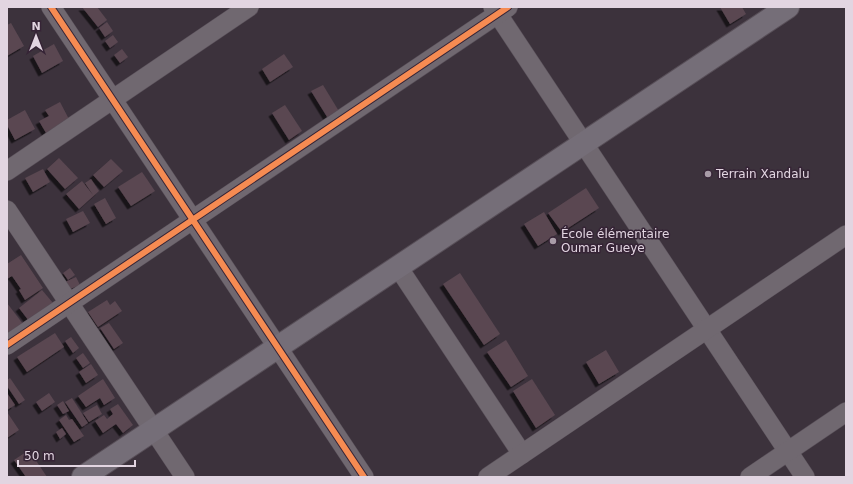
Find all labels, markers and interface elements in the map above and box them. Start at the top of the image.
north arrow [16,16,56,56]
text: N [31,20,41,33]
place label: Terrain Xandalu [715,167,810,181]
marker: Terrain Xandalu [703,169,713,179]
place label: École élémentaire Oumar Gueye [561,226,669,255]
marker: École élémentaire Oumar Gueye [548,236,558,246]
scale bar [18,442,135,468]
text: 50 m [24,449,55,463]

